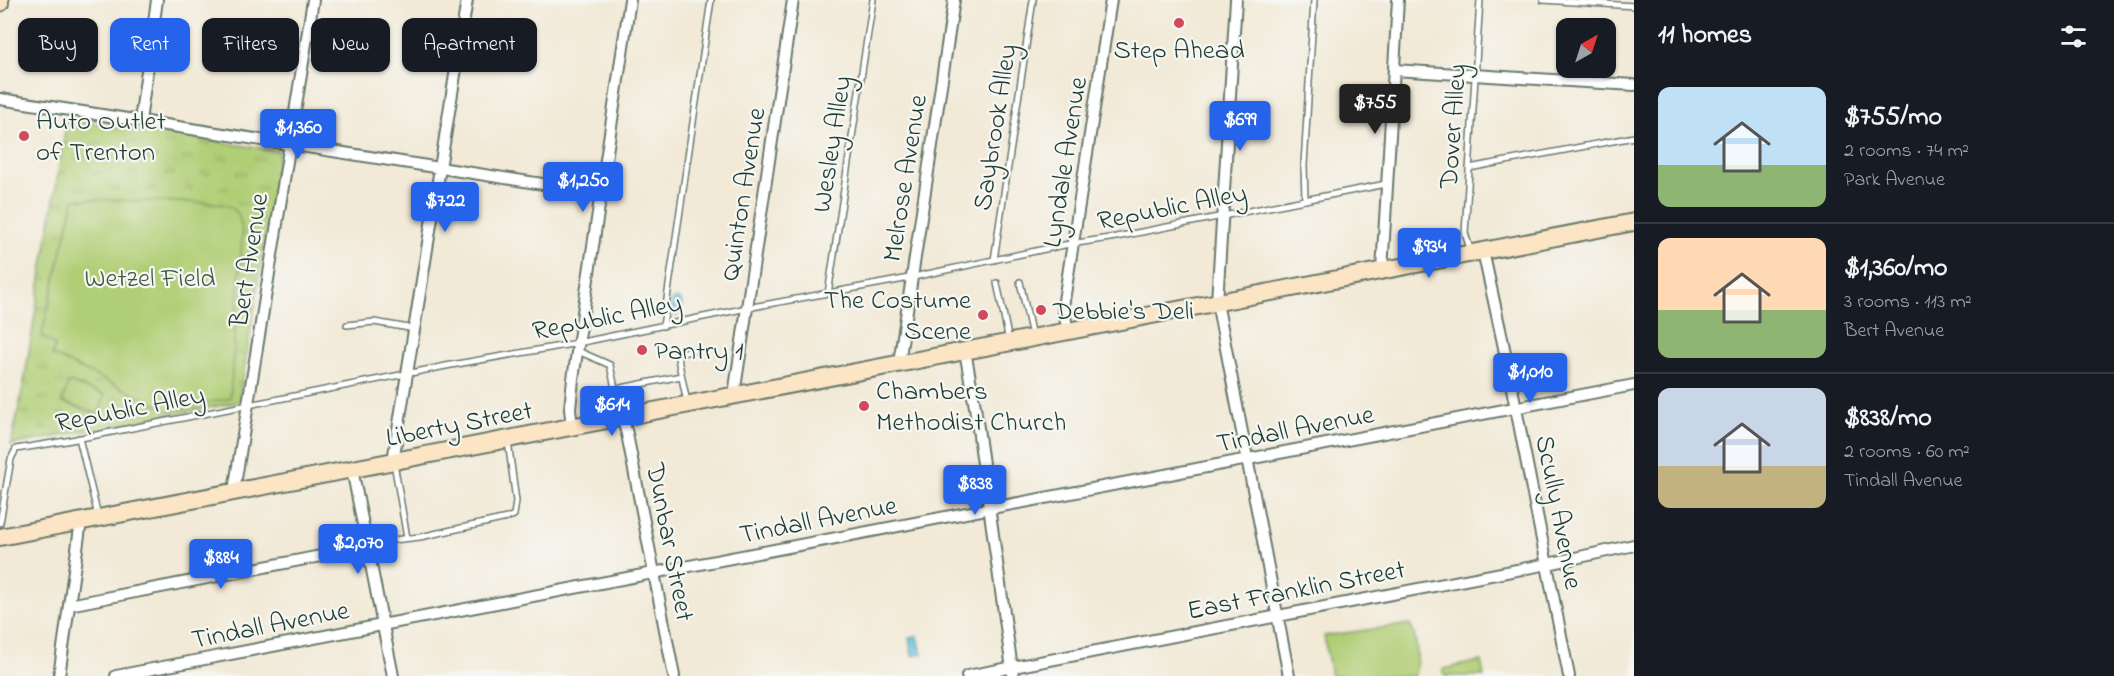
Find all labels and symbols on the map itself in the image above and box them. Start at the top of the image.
marker: Step Ahead [1172,16,1186,30]
north arrow [1556,18,1616,78]
place label: Step Ahead [1113,32,1245,71]
street label: Saybrook Alley [964,41,1029,214]
street label: Dover Alley [1431,62,1478,191]
street label: Wesley Alley [803,73,864,216]
street label: Lyndale Avenue [1034,73,1099,250]
pin: $755 [1339,84,1411,135]
street label: Melrose Avenue [874,91,939,265]
pin: $699 [1204,101,1276,152]
place label: Auto Outlet of Trenton [36,103,166,173]
street label: Quinton Avenue [712,104,778,284]
pin: $1,360 [249,109,347,160]
marker: Auto Outlet of Trenton [17,129,31,143]
pin: $1,250 [534,162,632,213]
street label: Republic Alley [1094,175,1251,242]
pin: $722 [409,182,481,233]
street label: Bert Avenue [220,190,280,331]
pin: $934 [1393,228,1465,279]
park label: Wetzel Field [85,260,215,299]
place label: The Costume Scene [824,282,972,352]
street label: Republic Alley [529,285,686,352]
place label: Debbie's Deli [1052,293,1194,332]
marker: Debbie's Deli [1034,303,1048,317]
marker: The Costume Scene [976,308,990,322]
place label: Pantry 1 [654,333,744,372]
marker: Pantry 1 [635,343,649,357]
pin: $1,010 [1481,353,1579,404]
place label: Chambers Methodist Church [876,373,1066,443]
street label: Republic Alley [52,377,209,444]
pin: $614 [576,386,648,437]
street label: Liberty Street [383,392,536,459]
street label: Tindall Avenue [1213,396,1379,465]
marker: Chambers Methodist Church [857,399,871,413]
street label: Scully Avenue [1523,432,1592,594]
street label: Dunbar Street [634,459,703,625]
pin: $838 [939,465,1011,516]
street label: Tindall Avenue [736,487,902,556]
pin: $2,070 [309,524,407,575]
pin: $884 [185,539,257,590]
street label: East Franklin Street [1184,551,1409,632]
street label: Tindall Avenue [188,592,354,661]

